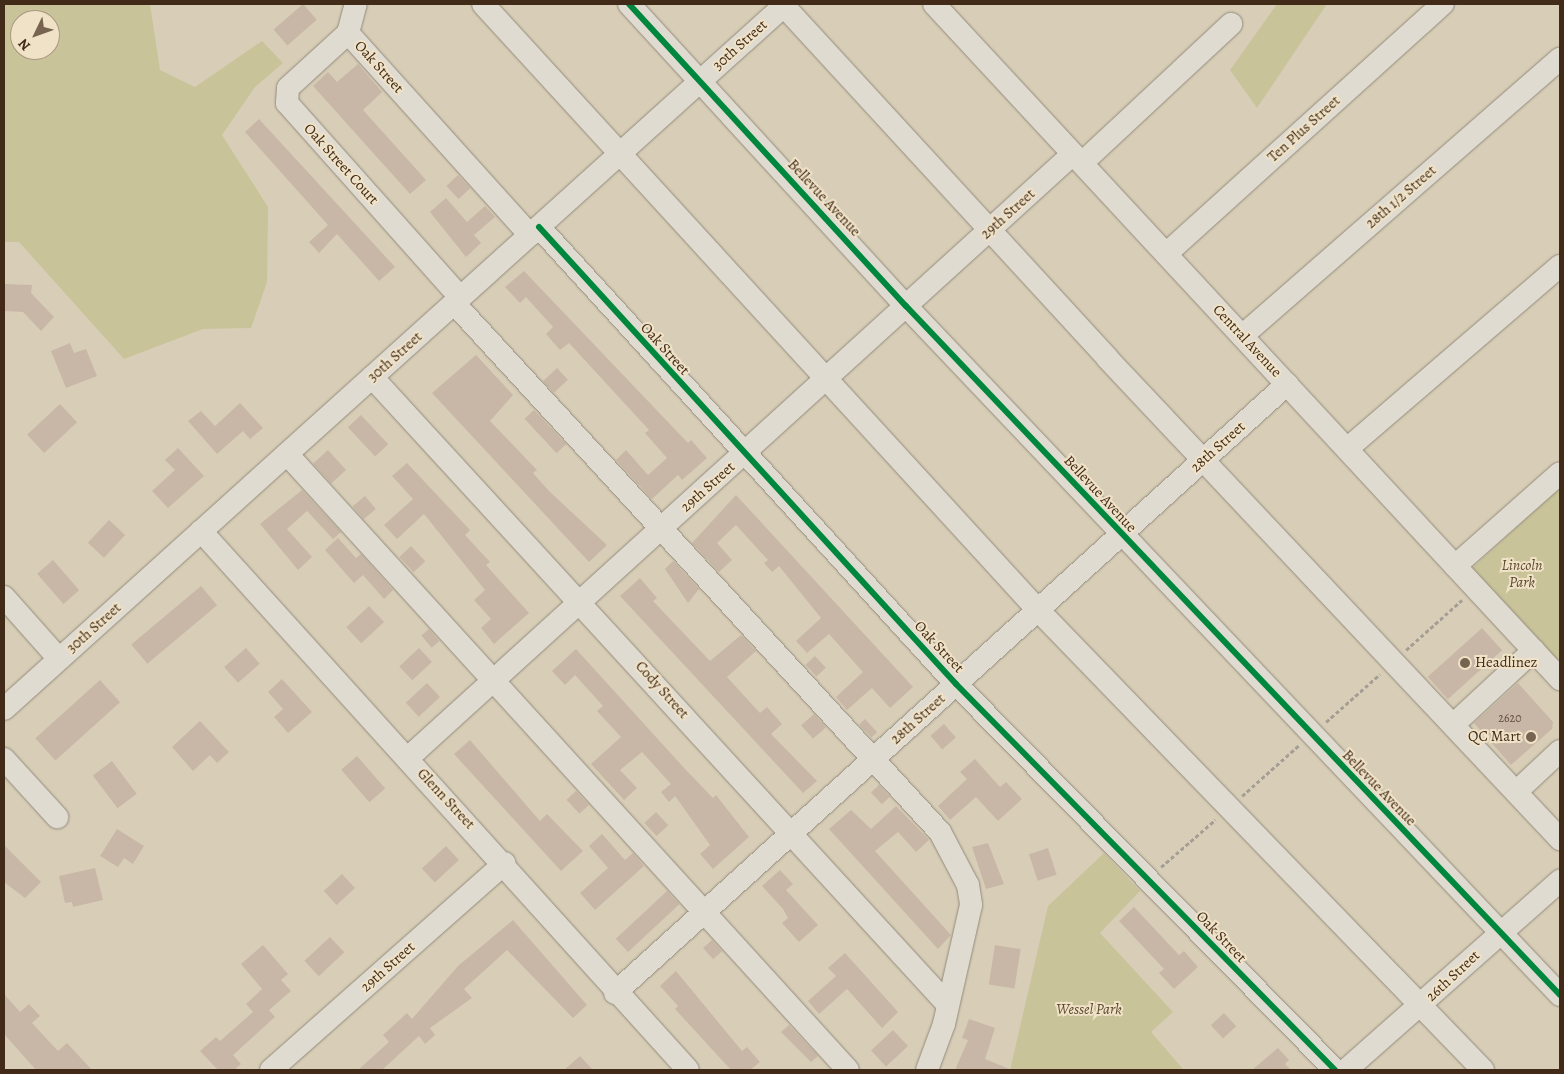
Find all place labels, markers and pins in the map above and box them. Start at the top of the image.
place label: Headlinez [1475,654,1538,672]
marker: Headlinez [1459,657,1471,669]
place label: QC Mart [1468,728,1521,746]
marker: QC Mart [1525,731,1537,743]

